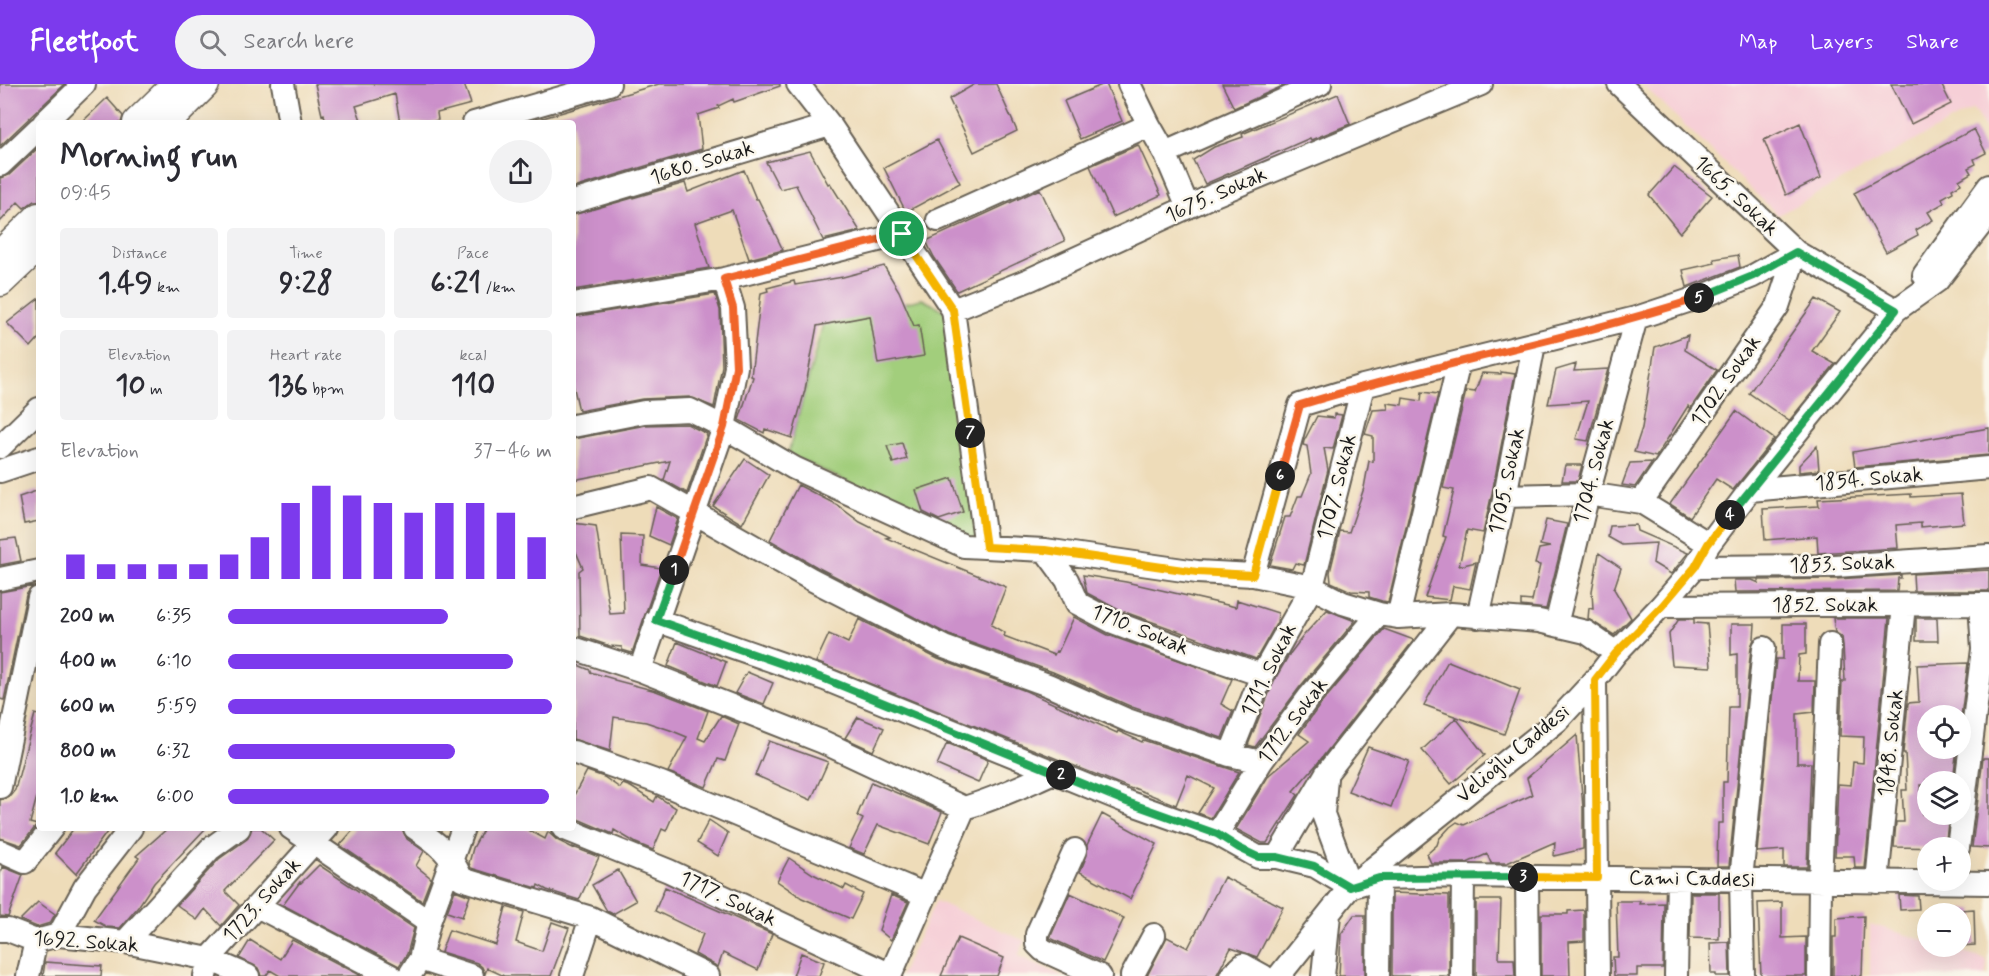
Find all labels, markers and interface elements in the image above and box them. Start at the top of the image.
search box [175,15,595,69]
text: Fleetfoot [30,24,139,61]
icon: search [196,26,229,59]
text: Search here [244,28,354,56]
text: Map [1739,28,1777,56]
text: Layers [1810,28,1873,56]
text: Share [1906,28,1959,56]
street label: 1680. Sokak [647,134,757,192]
text: Morning run [60,135,238,179]
button: share [489,140,552,203]
street label: 1665. Sokak [1687,149,1785,243]
street label: 1675. Sokak [1161,160,1271,230]
text: 09:45 [60,180,111,207]
pin [876,208,927,259]
icon: arrive [885,217,918,250]
text: Distance [111,243,167,264]
text: Time [289,243,323,264]
text: Pace [457,243,489,264]
text: 1.49 [98,264,153,303]
text: 9:28 [279,264,333,303]
text: 6:21 [430,264,481,303]
text: km [153,277,180,298]
text: /km [481,277,516,298]
pin: 5 [1684,283,1714,313]
text: 5 [1694,287,1704,308]
street label: 1702. Sokak [1684,330,1768,432]
text: Elevation [108,345,171,366]
text: Heart rate [270,345,342,366]
text: kcal [460,345,486,366]
text: 10 [115,366,146,405]
text: 136 [268,366,308,405]
text: 110 [451,366,495,405]
text: m [146,379,163,400]
text: bpm [308,379,344,400]
street label: 1704. Sokak [1567,415,1621,527]
pin: 7 [955,418,985,448]
text: 7 [965,422,975,443]
street label: 1705. Sokak [1482,425,1532,537]
street label: 1707. Sokak [1310,431,1364,543]
text: Elevation [60,438,139,465]
text: 37–46 m [473,438,552,465]
street label: 1854. Sokak [1814,460,1924,498]
pin: 6 [1265,461,1295,491]
text: 6 [1276,465,1284,486]
pin: 4 [1715,500,1745,530]
text: 4 [1725,504,1735,525]
street label: 1853. Sokak [1789,548,1895,580]
pin: 1 [659,555,689,585]
text: 1 [670,559,678,580]
street label: 1852. Sokak [1772,591,1878,619]
street label: 1710. Sokak [1087,598,1193,662]
text: 200 m [60,603,115,630]
text: 6:35 [156,603,191,630]
street label: 1711. Sokak [1234,619,1304,721]
text: 400 m [60,648,116,675]
text: 6:10 [156,648,192,675]
street label: 1712. Sokak [1251,672,1335,770]
street label: 1848. Sokak [1871,688,1911,798]
text: 600 m [60,693,115,720]
text: 5:59 [156,693,197,720]
street label: Velioğlu Caddesi [1450,698,1576,810]
map controls [1917,705,1971,957]
button: locate [1917,705,1971,759]
text: 800 m [60,738,116,765]
text: 6:32 [156,738,191,765]
pin: 2 [1046,760,1076,790]
text: 2 [1057,764,1065,785]
button: layers [1917,771,1971,825]
text: 1.0 km [60,783,119,810]
text: 6:00 [156,783,194,810]
button: + [1917,837,1971,891]
street label: 1723. Sokak [216,852,308,948]
pin: 3 [1508,862,1538,892]
street label: 1717. Sokak [675,864,781,934]
street label: Cami Caddesi [1629,864,1755,894]
text: 3 [1519,866,1527,887]
button: − [1917,903,1971,957]
street label: 1692. Sokak [32,924,140,960]

